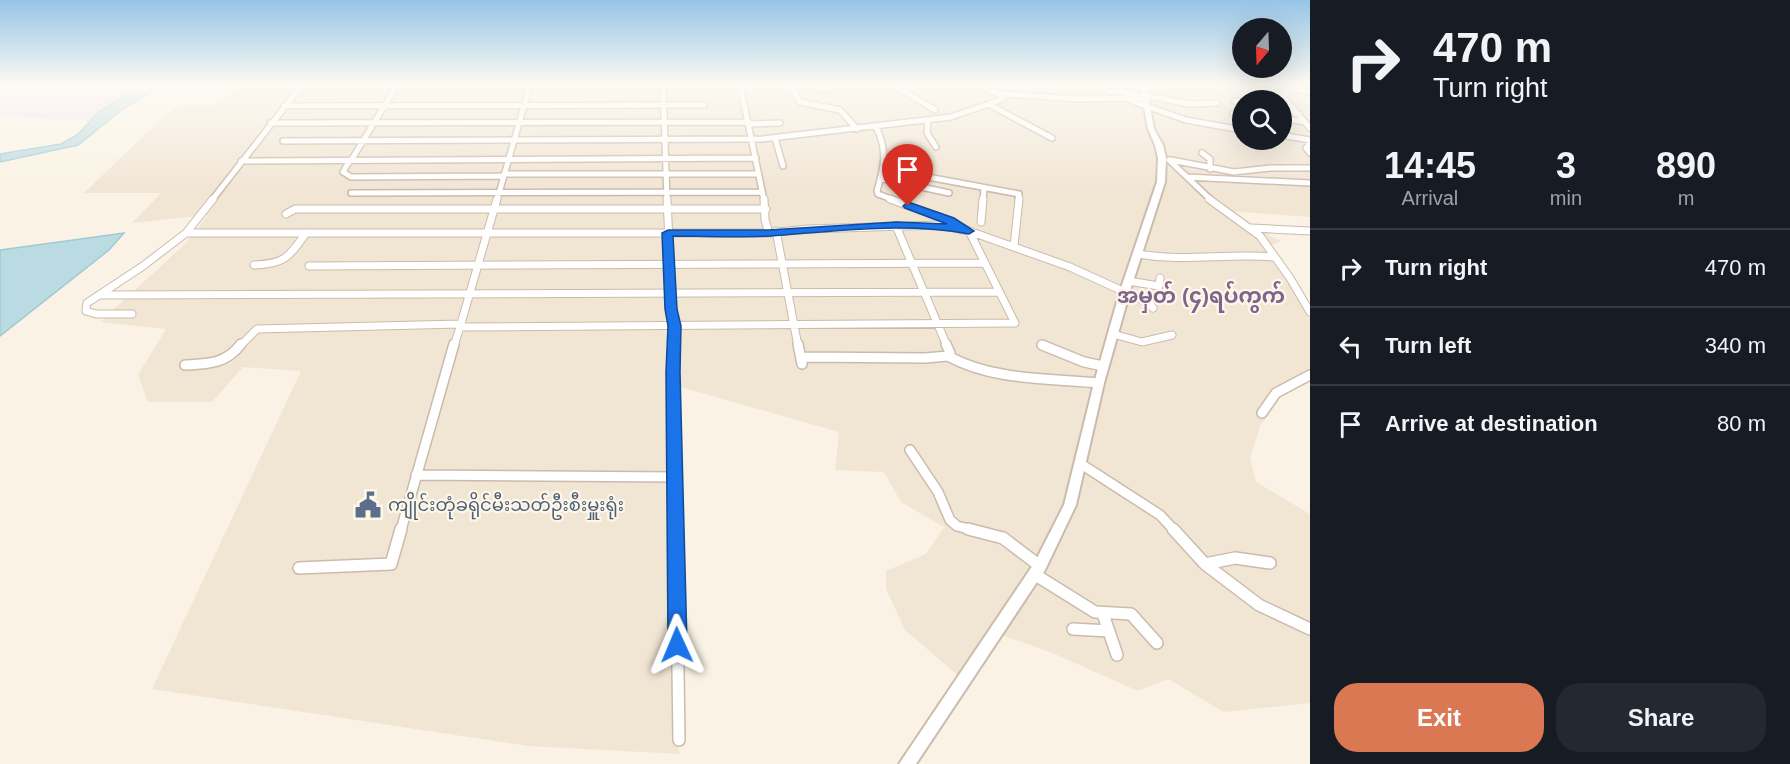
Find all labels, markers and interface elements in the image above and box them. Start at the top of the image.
north arrow [1232,18,1292,78]
map controls [1232,18,1292,150]
icon: right [1334,24,1412,102]
text: 470 m [1433,24,1552,71]
text: Turn right [1433,73,1548,103]
button: search [1232,90,1292,150]
pin [882,144,933,206]
text: 14:45 [1384,145,1476,186]
text: 3 [1556,145,1576,186]
text: 890 [1656,145,1716,186]
icon: arrive [891,153,924,186]
text: Arrival [1402,187,1458,209]
text: min [1550,187,1582,209]
text: m [1678,187,1694,209]
icon: right [1334,252,1367,285]
text: Turn right [1385,255,1487,280]
text: 470 m [1705,255,1766,280]
district label: အမှတ် (၄)ရပ်ကွက် [1117,280,1285,313]
icon: left [1334,330,1367,363]
text: Turn left [1385,333,1471,358]
text: 340 m [1705,333,1766,358]
icon: arrive [1334,408,1367,441]
text: Arrive at destination [1385,411,1598,436]
text: 80 m [1717,411,1766,436]
public building icon: ကျိုင်းတုံခရိုင်မီးသတ်ဦးစီးမှူးရုံး [353,490,383,520]
place label: ကျိုင်းတုံခရိုင်မီးသတ်ဦးစီးမှူးရုံး [388,491,624,520]
position arrow [645,613,709,677]
button: Exit [1334,683,1544,752]
button: Share [1556,683,1766,752]

